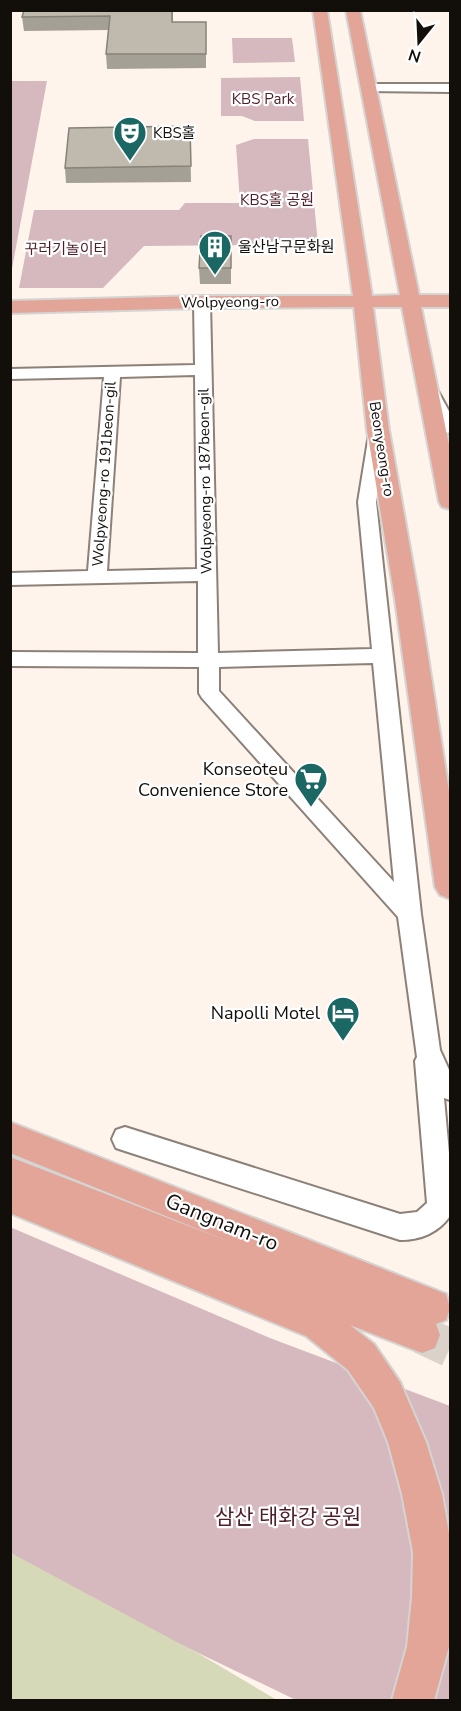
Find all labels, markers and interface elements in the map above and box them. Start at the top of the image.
north arrow [389,12,449,72]
text: N [406,43,424,68]
park label: KBS Park [232,89,295,109]
theatre icon: KBS홀 [112,115,148,162]
place label: KBS홀 [153,123,196,143]
park label: KBS홀 공원 [240,190,314,210]
building icon: 울산남구문화원 [197,229,233,276]
place label: 울산남구문화원 [238,237,335,257]
park label: 꾸러기놀이터 [25,239,107,259]
street label: Wolpyeong-ro [181,291,279,313]
street label: Wolpyeong-ro 191beon-gil [88,380,121,567]
street label: Wolpyeong-ro 187beon-gil [193,387,217,574]
street label: Beonyeong-ro [365,400,399,498]
place label: Konseoteu Convenience Store [138,757,288,802]
supermarket icon: Konseoteu Convenience Store [293,761,329,808]
hotel icon: Napolli Motel [325,995,361,1042]
place label: Napolli Motel [211,1001,321,1025]
street label: Gangnam-ro [161,1187,283,1257]
park label: 삼산 태화강 공원 [215,1503,361,1531]

